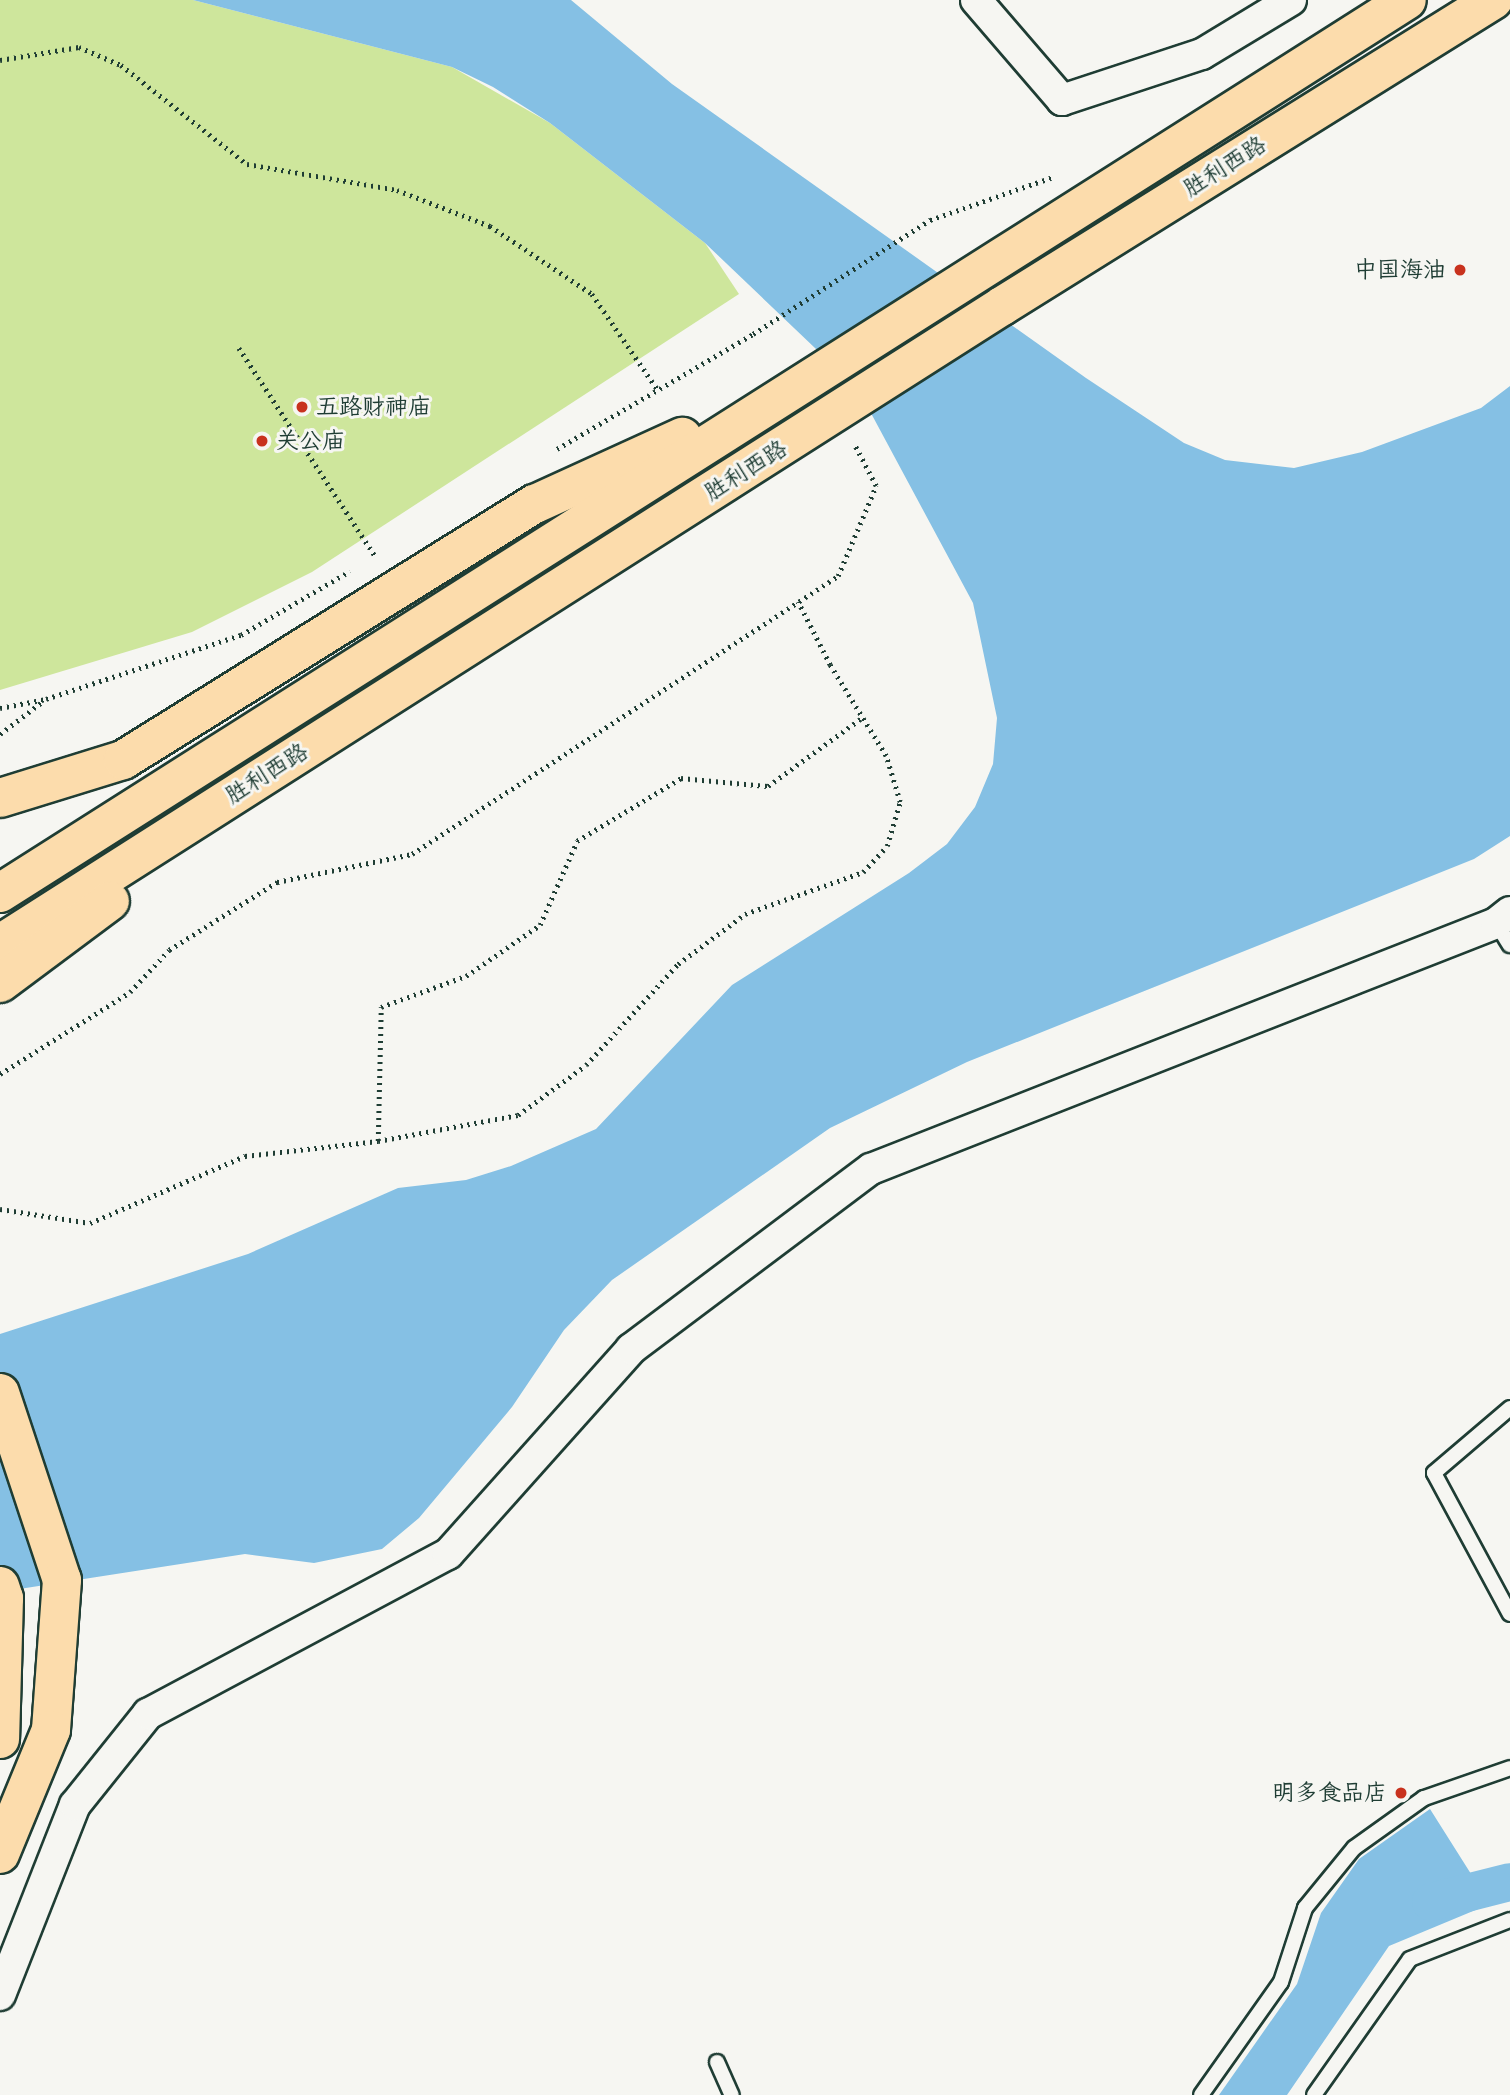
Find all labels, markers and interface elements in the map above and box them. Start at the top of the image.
street label: 胜利西路 [1179,131,1271,203]
place label: 中国海油 [1354,256,1446,284]
marker: 中国海油 [1452,262,1468,278]
place label: 五路财神庙 [316,393,431,421]
marker: 五路财神庙 [294,399,310,415]
place label: 关公庙 [276,427,345,455]
marker: 关公庙 [254,433,270,449]
street label: 胜利西路 [700,435,792,507]
street label: 胜利西路 [221,738,313,810]
place label: 明多食品店 [1272,1779,1387,1807]
marker: 明多食品店 [1393,1785,1409,1801]

